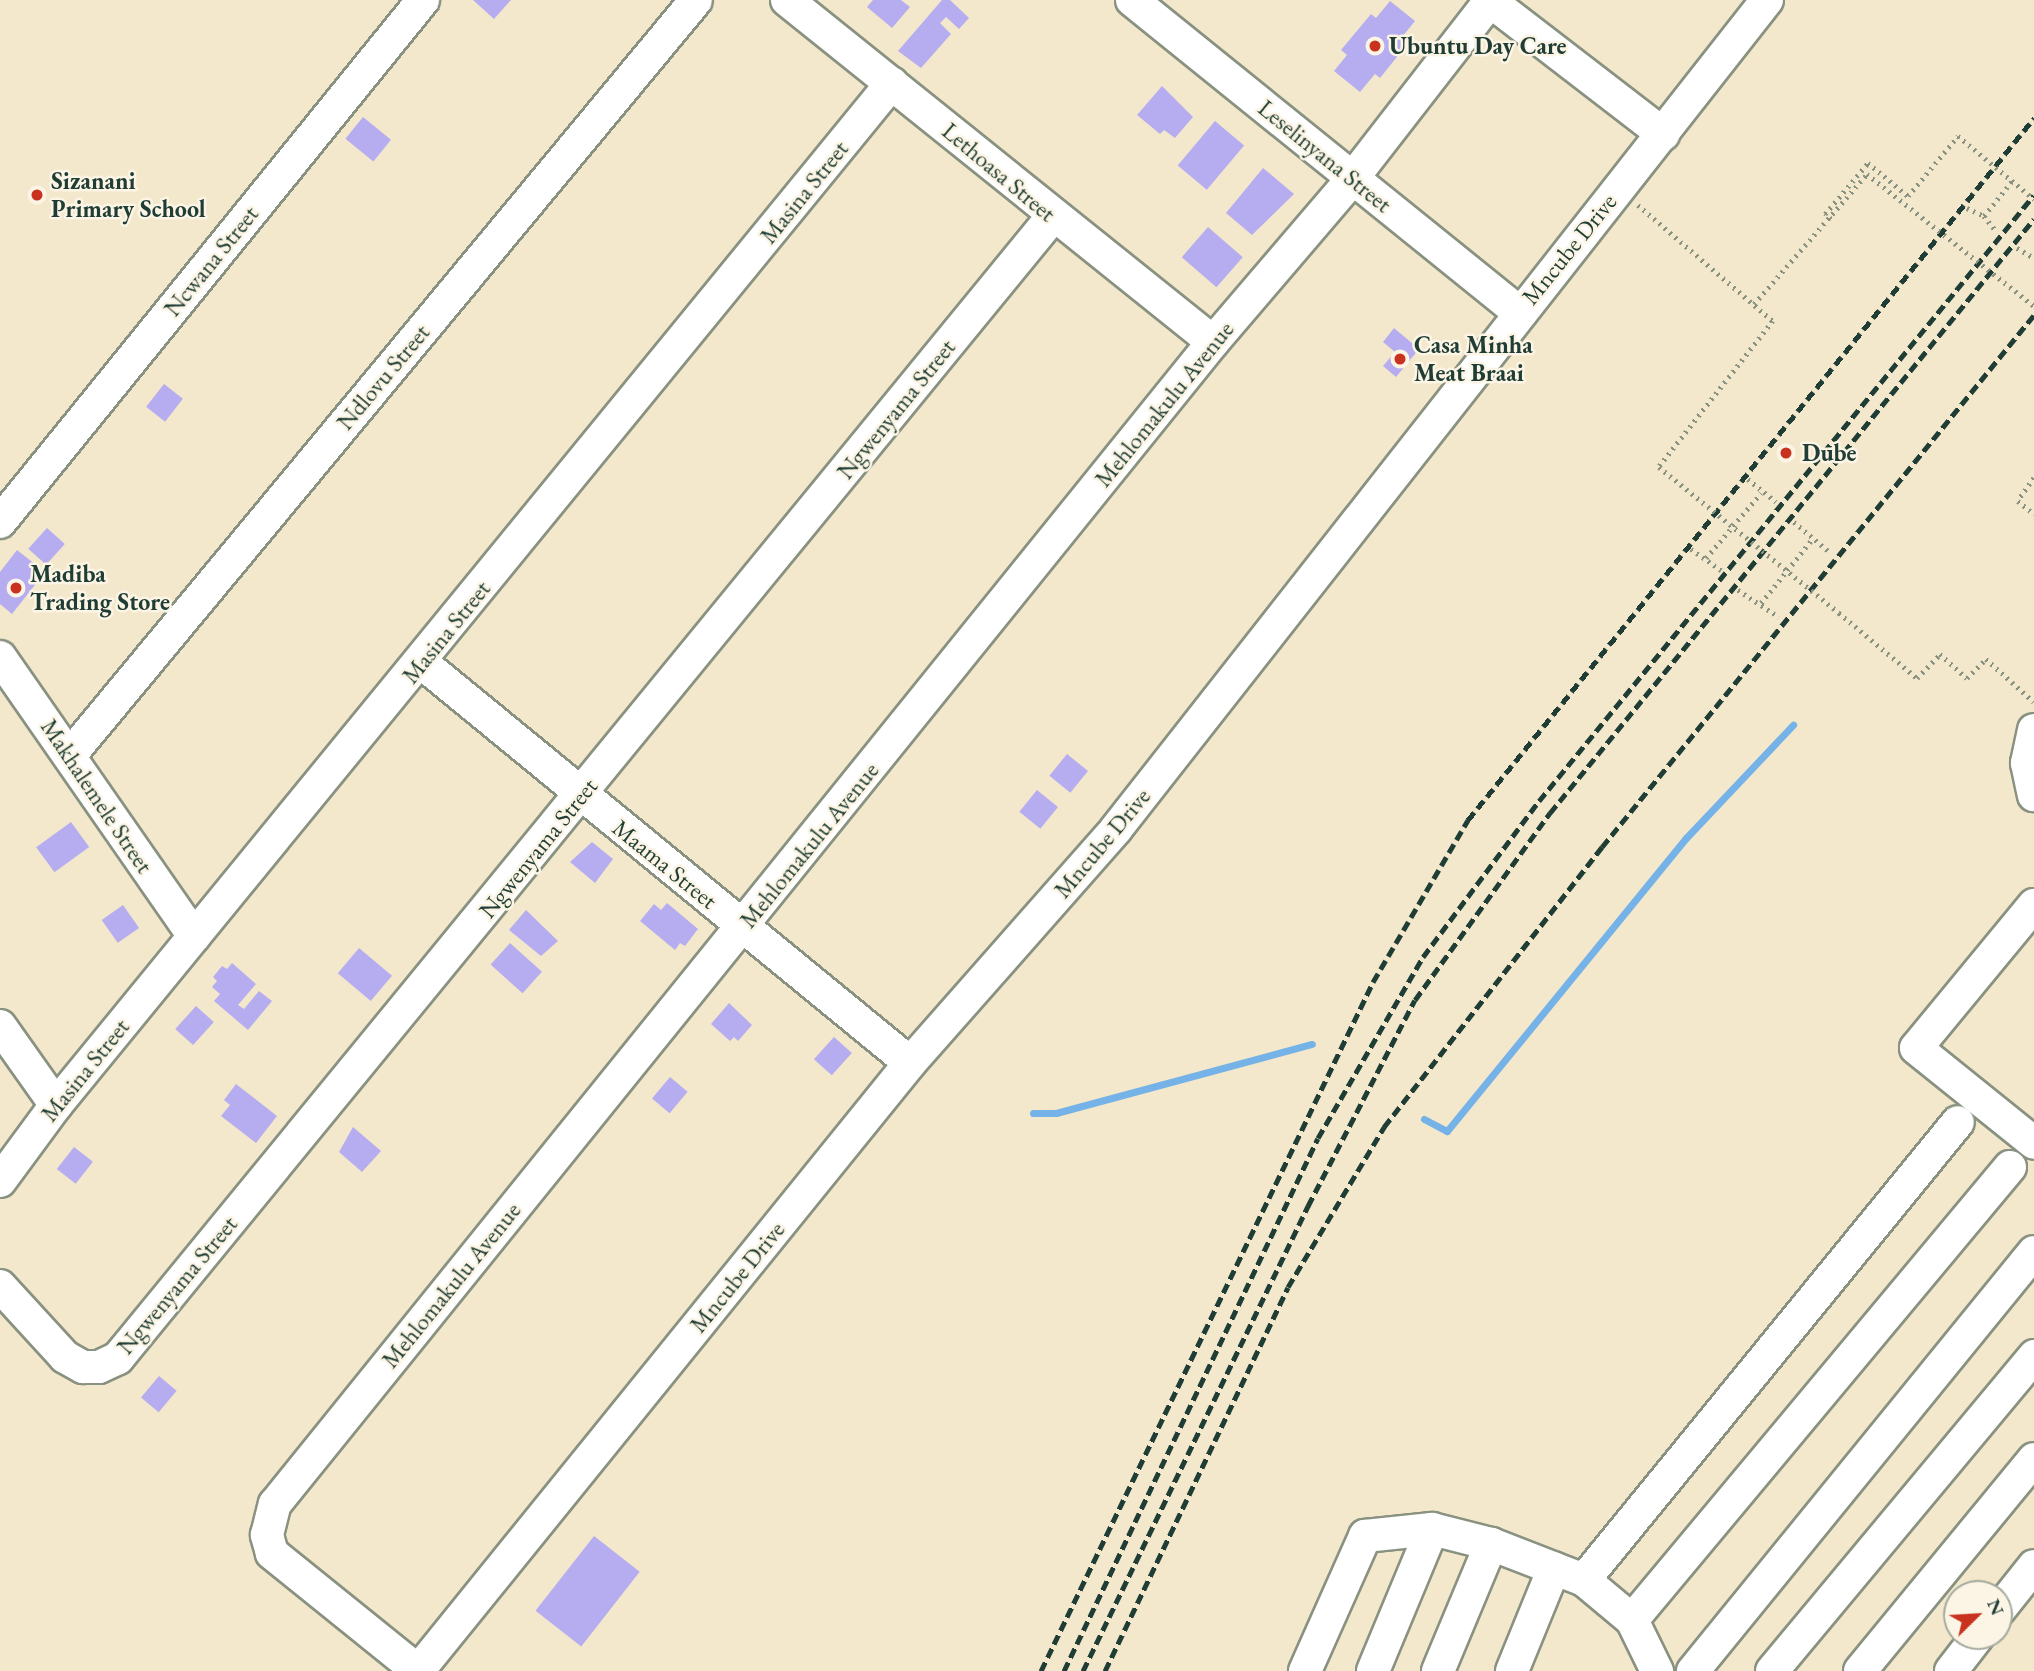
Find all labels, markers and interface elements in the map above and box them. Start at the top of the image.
place label: Ubuntu Day Care [1389,32,1567,60]
marker: Ubuntu Day Care [1367,38,1383,54]
street label: Leselinyana Street [1252,93,1398,219]
street label: Lethoasa Street [936,116,1062,228]
street label: Masina Street [754,135,854,249]
place label: Sizanani Primary School [51,167,205,223]
marker: Sizanani Primary School [29,187,45,203]
street label: Mncube Drive [1515,188,1623,310]
street label: Ncwana Street [158,200,264,322]
street label: Mehlomakulu Avenue [1088,315,1240,493]
street label: Ndlovu Street [330,318,436,436]
place label: Casa Minha Meat Braai [1414,331,1533,387]
street label: Ngwenyama Street [831,333,961,485]
marker: Casa Minha Meat Braai [1392,351,1408,367]
place label: Dube [1802,439,1857,467]
marker: Dube [1776,443,1796,463]
place label: Madiba Trading Store [30,560,170,616]
street label: Masina Street [396,575,496,689]
marker: Madiba Trading Store [8,580,24,596]
street label: Makhalemele Street [35,713,159,879]
street label: Mehlomakulu Avenue [733,756,885,934]
street label: Ngwenyama Street [473,772,603,924]
street label: Mncube Drive [1048,782,1156,904]
street label: Maama Street [607,813,723,915]
street label: Masina Street [35,1013,135,1127]
street label: Mehlomakulu Avenue [375,1196,527,1374]
street label: Ngwenyama Street [111,1210,243,1360]
street label: Mncube Drive [683,1216,791,1338]
north arrow [1943,1580,2013,1650]
text: N [1981,1595,2010,1619]

